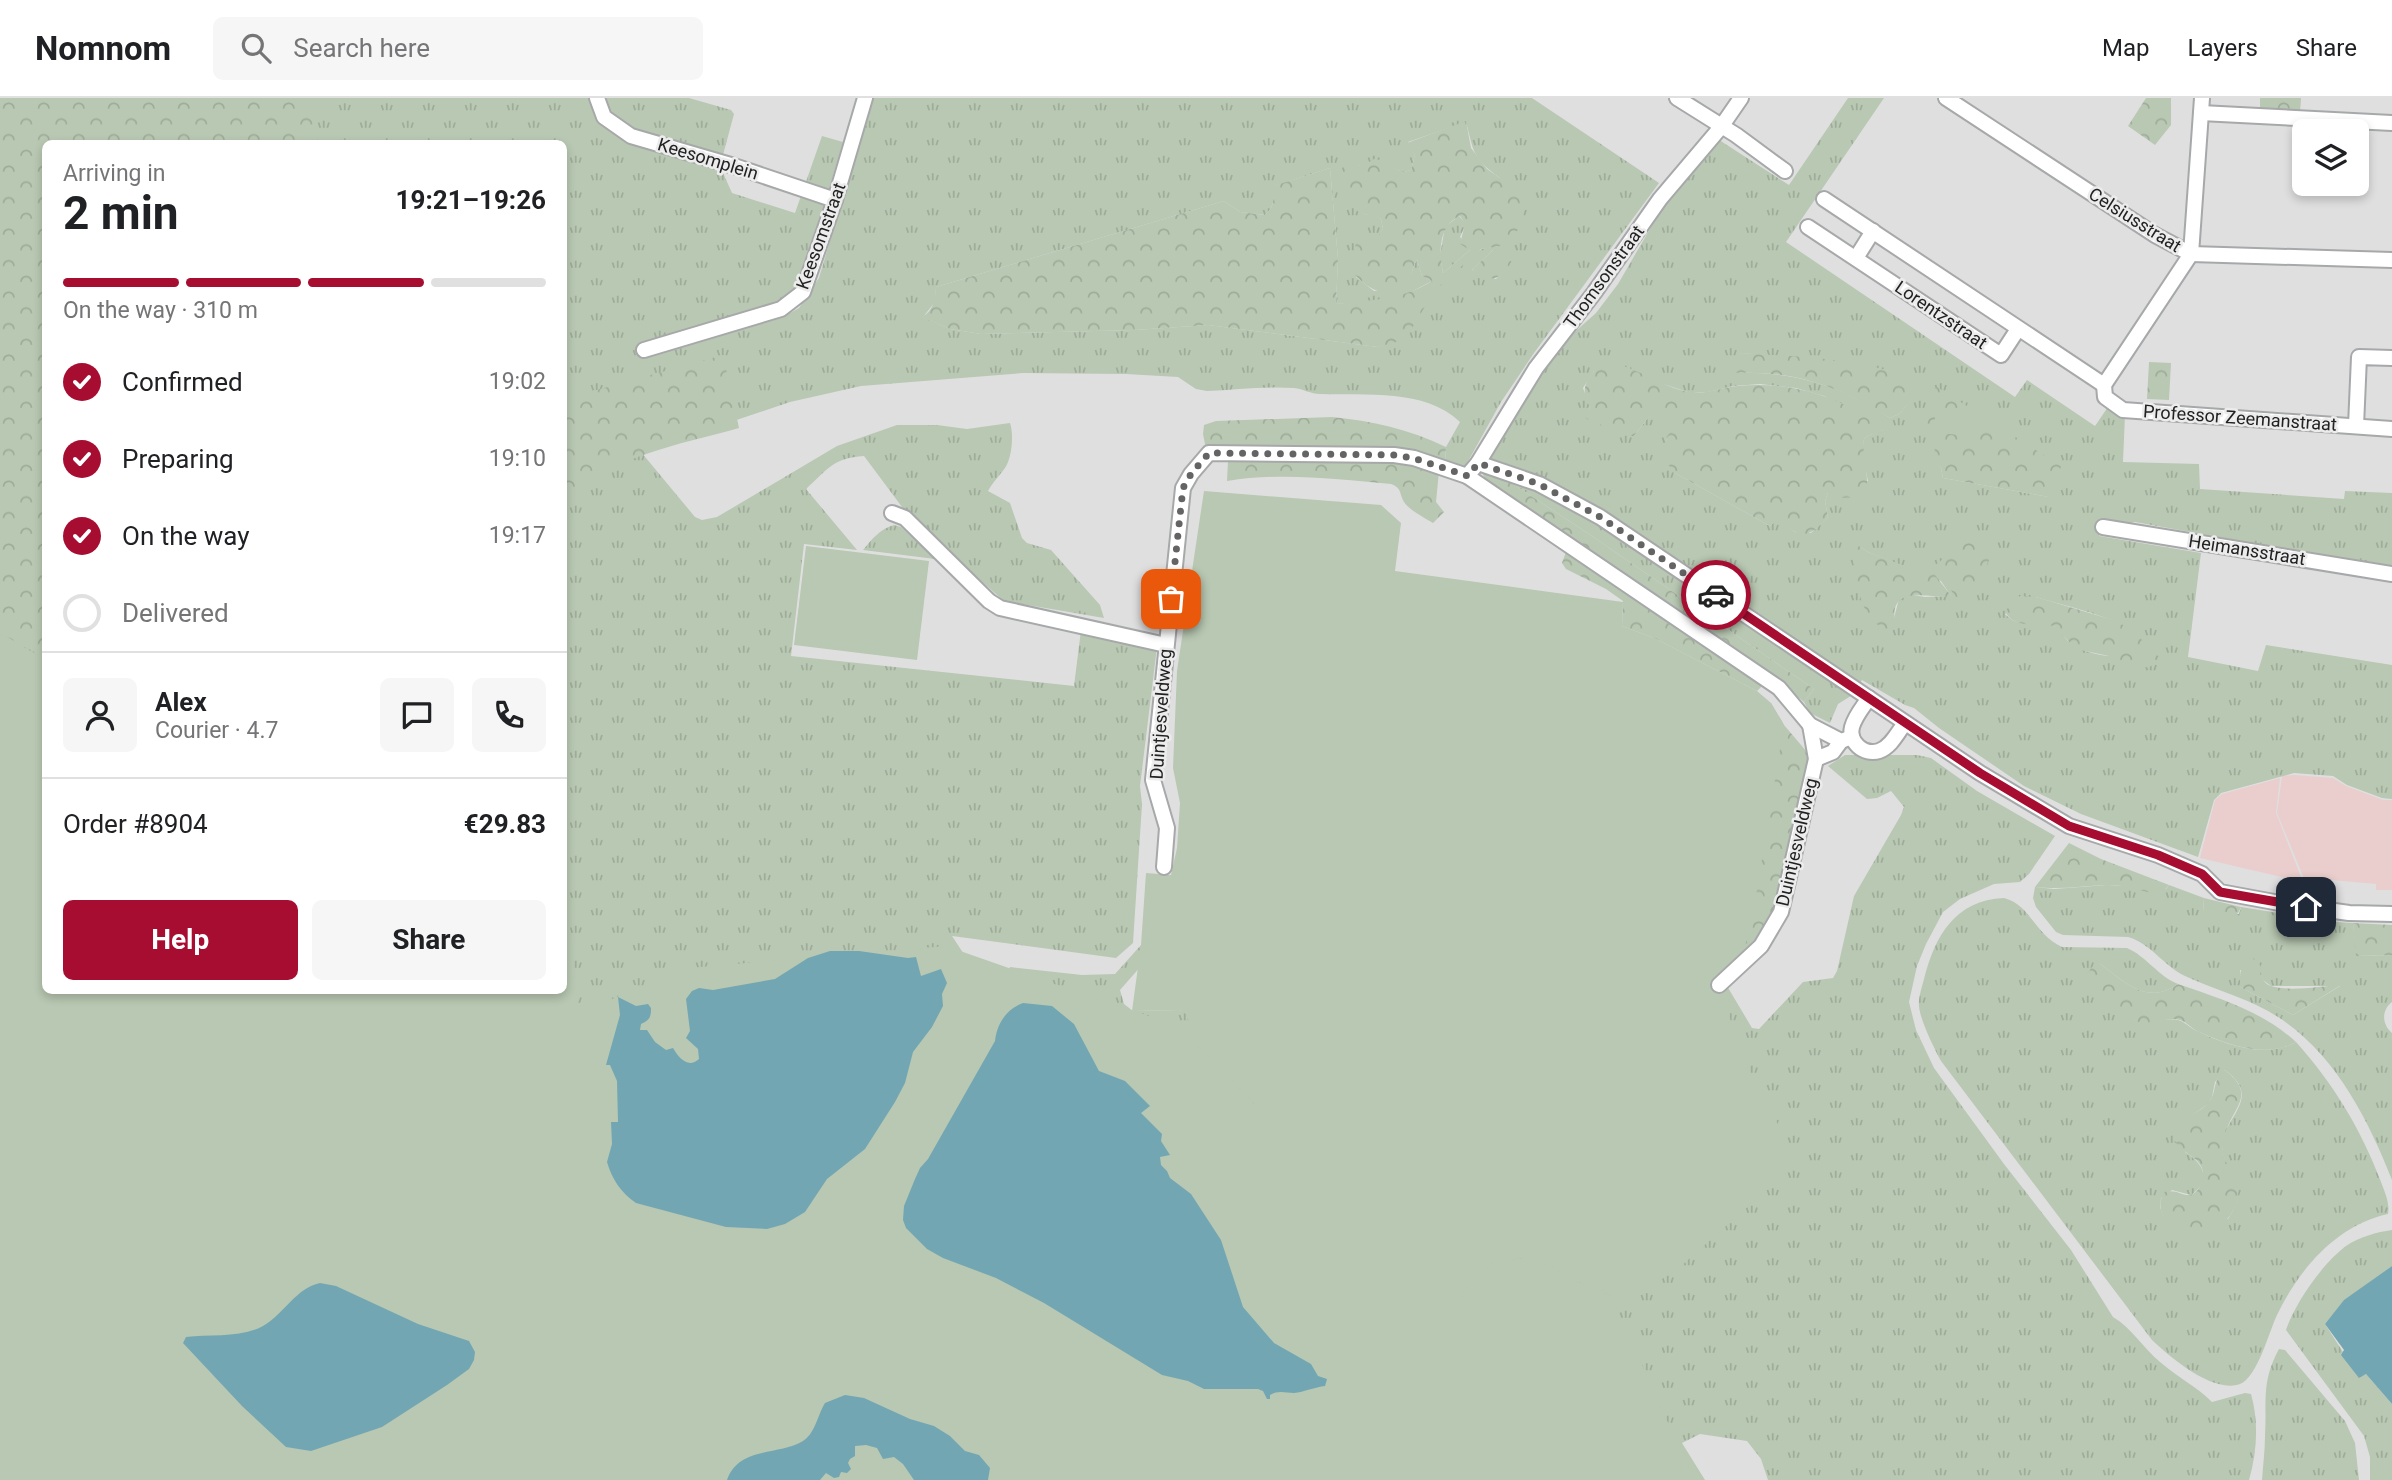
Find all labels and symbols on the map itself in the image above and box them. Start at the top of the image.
street label: Keesomplein [655,133,761,184]
street label: Keesomstraat [792,180,850,292]
street label: Celsiusstraat [2085,183,2185,256]
street label: Thomsonstraat [1559,221,1648,332]
street label: Lorentzstraat [1891,276,1991,353]
street label: Professor Zeemanstraat [2142,400,2338,435]
street label: Heimansstraat [2187,530,2307,569]
courier [1681,560,1751,630]
pin [1141,569,1201,629]
street label: Duintjesveldweg [1145,648,1176,780]
street label: Duintjesveldweg [1772,776,1821,908]
pin [2276,877,2336,937]

